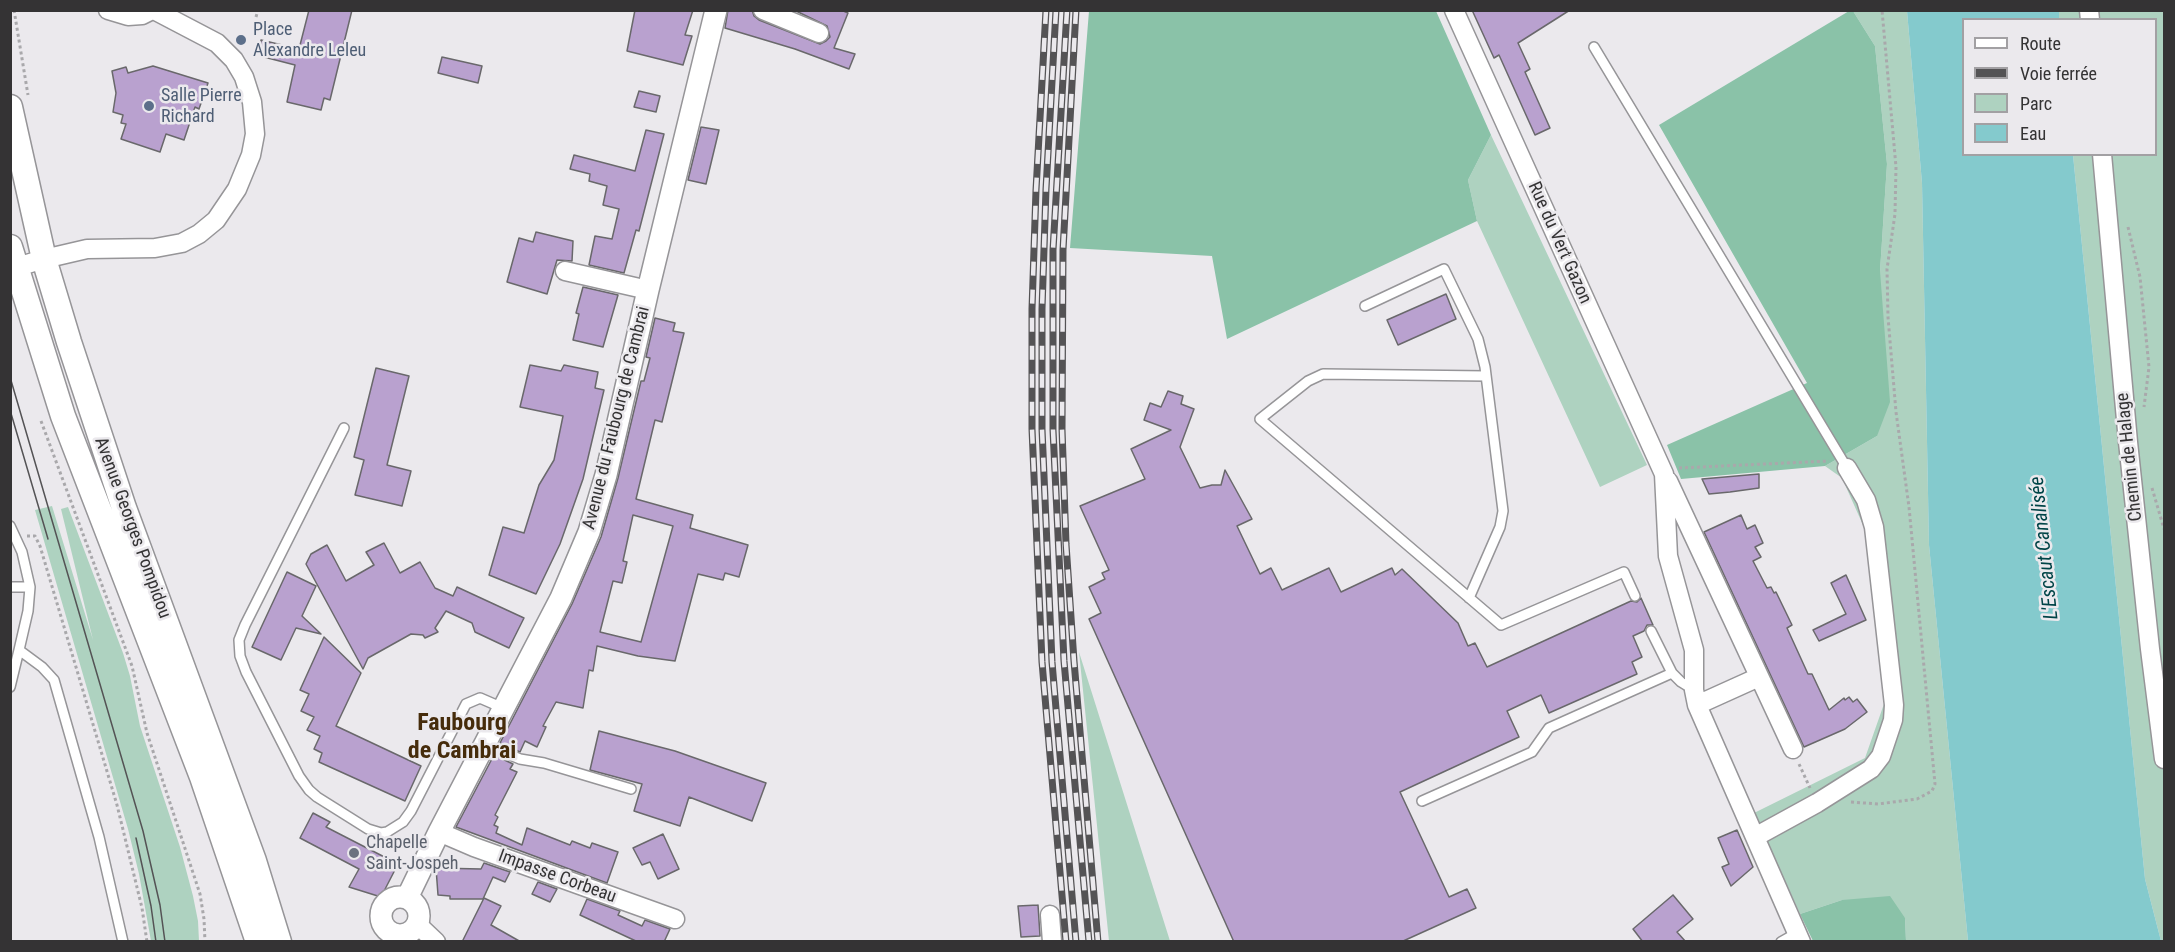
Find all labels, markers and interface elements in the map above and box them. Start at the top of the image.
legend [1962,18,2157,156]
place label: Place Alexandre Leleu [253,19,366,62]
marker: Place Alexandre Leleu [234,33,248,47]
text: Route [2020,33,2061,54]
text: Voie ferrée [2020,63,2097,84]
place label: Salle Pierre Richard [161,85,242,128]
text: Parc [2020,93,2052,114]
marker: Salle Pierre Richard [142,99,156,113]
text: Eau [2020,123,2046,144]
street label: Rue du Vert Gazon [1523,179,1595,307]
street label: Avenue du Faubourg de Cambrai [579,304,655,532]
street label: Chemin de Halage [2113,392,2147,522]
street label: Avenue Georges Pompidou [89,434,175,622]
water label: L'Escaut Canalisée [2026,475,2064,621]
district label: Faubourg de Cambrai [408,710,516,766]
place label: Chapelle Saint-Jospeh [366,832,459,874]
marker: Chapelle Saint-Jospeh [347,846,361,860]
street label: Impasse Corbeau [495,846,619,908]

